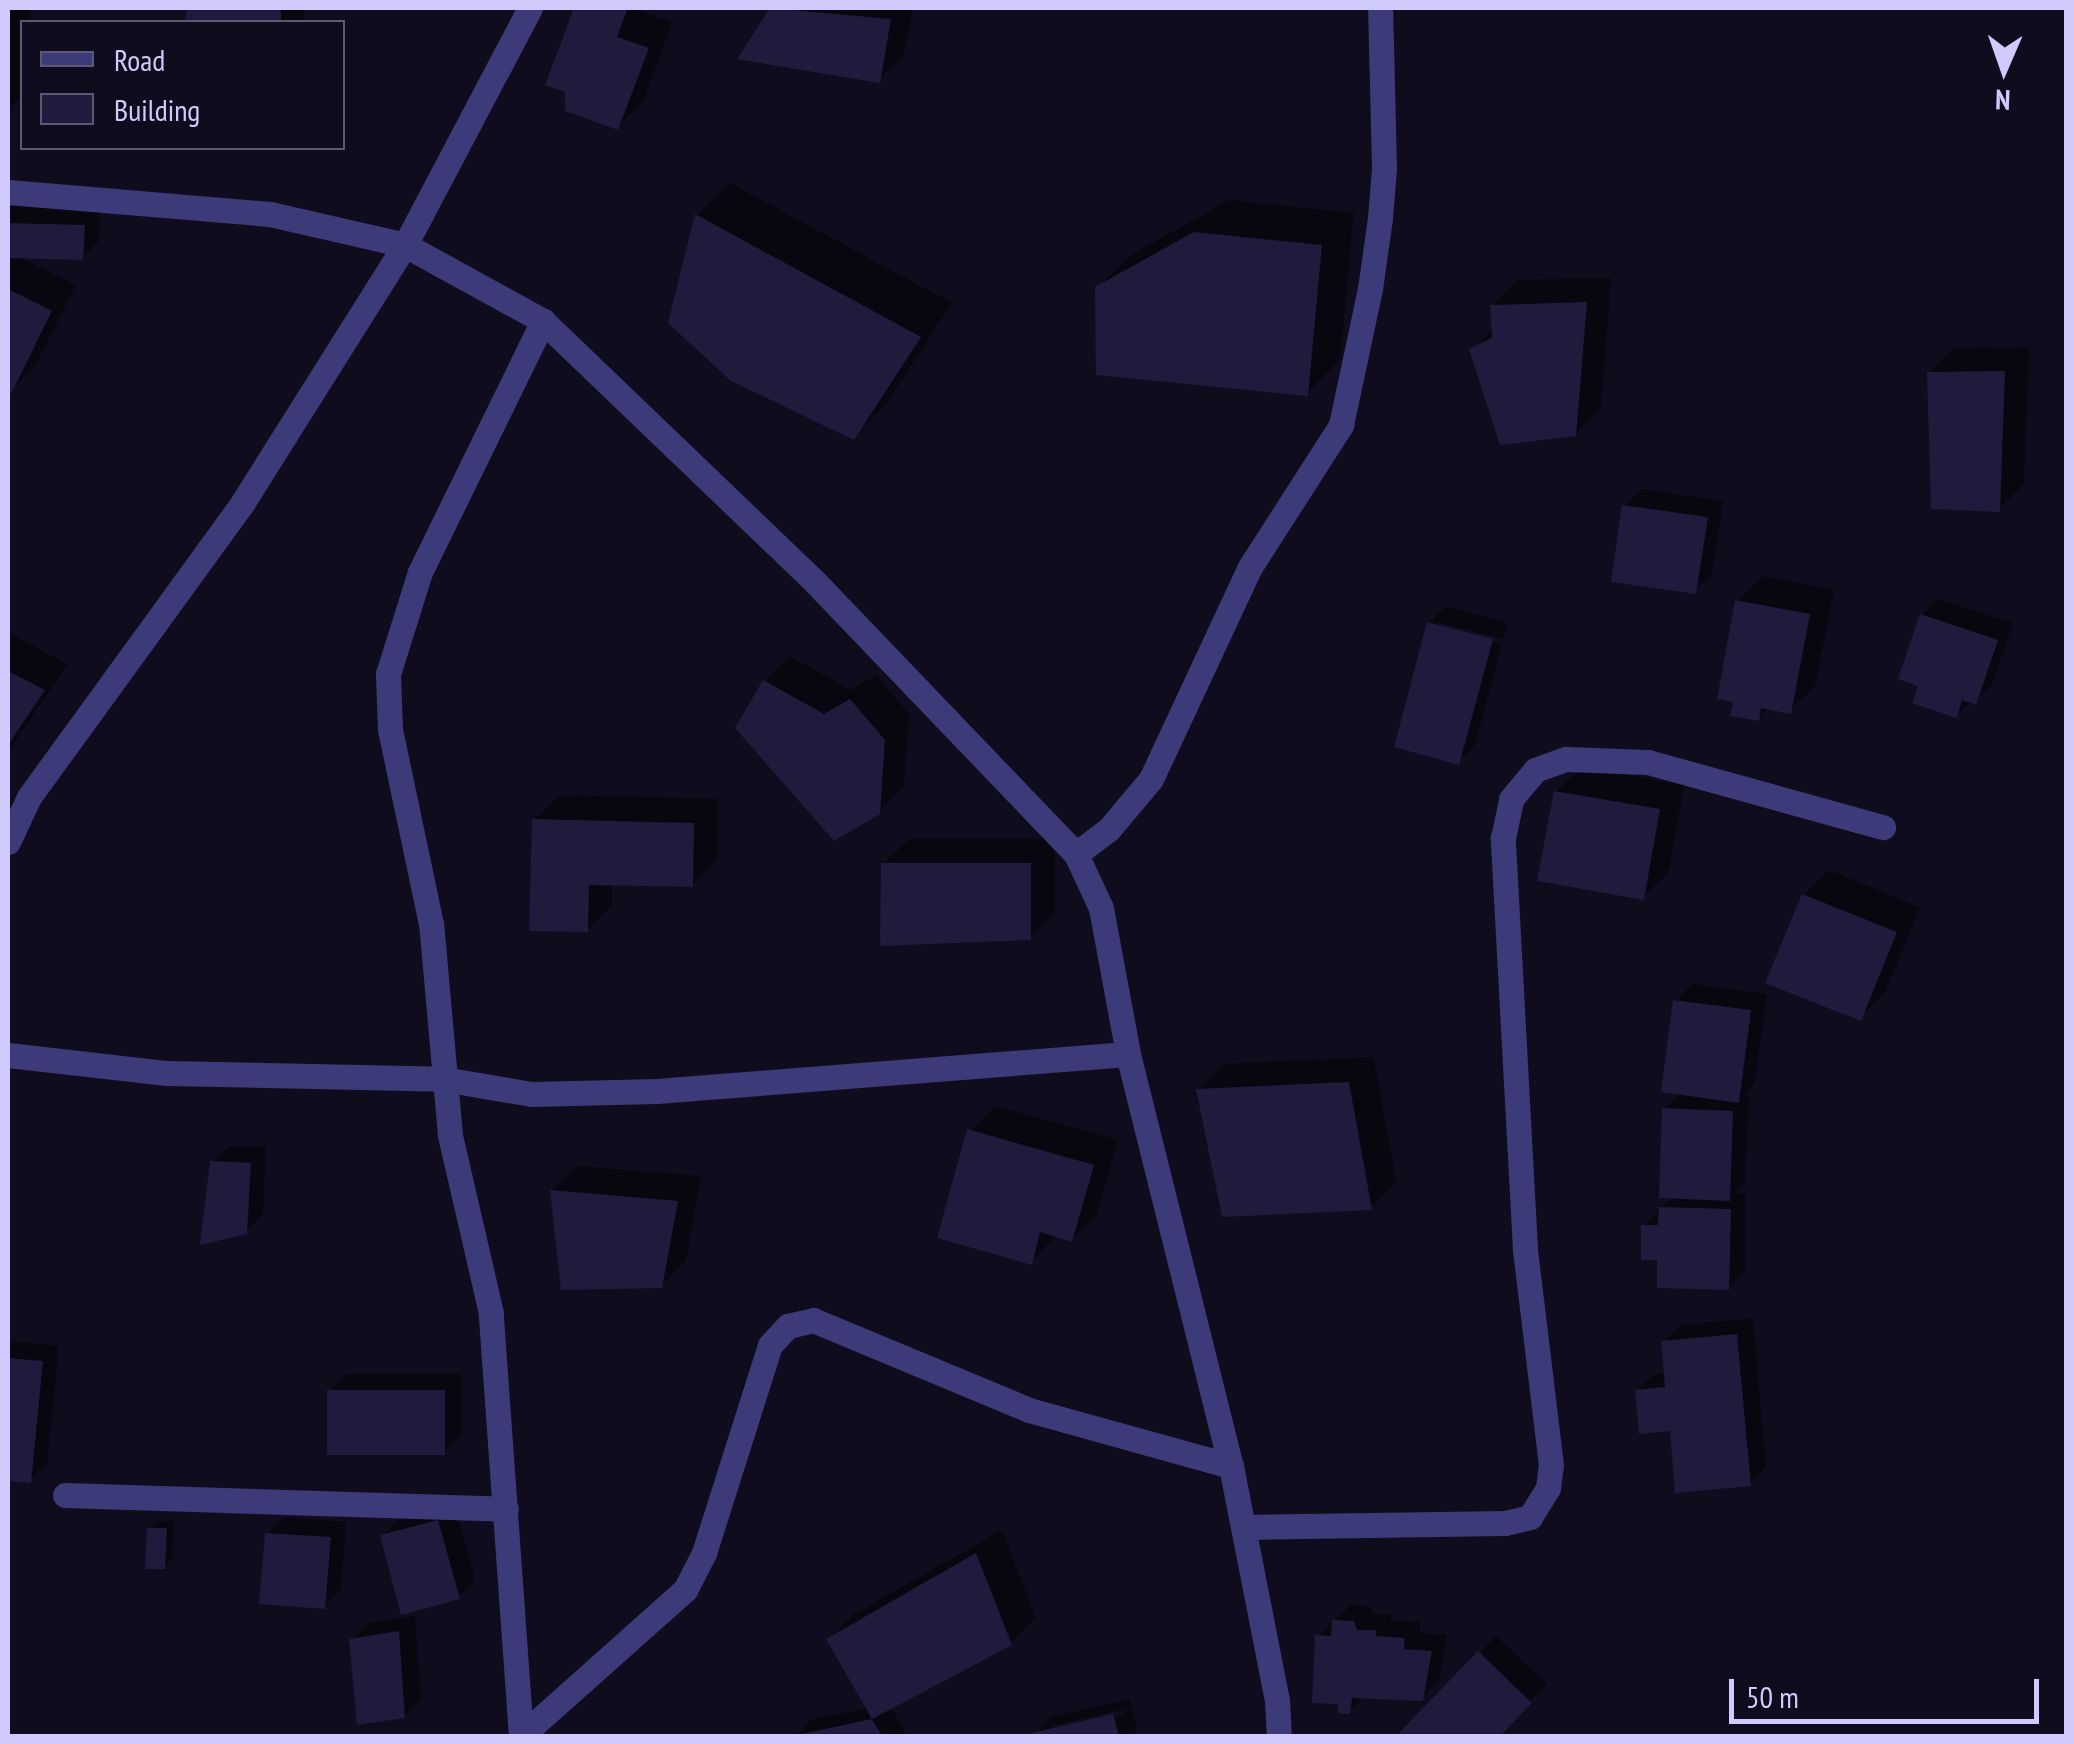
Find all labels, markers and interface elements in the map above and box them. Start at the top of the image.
legend [20,20,345,150]
north arrow [1954,20,2054,120]
text: Road [114,40,165,79]
text: N [1995,82,2011,119]
text: Building [114,90,200,129]
scale bar [1734,1659,2044,1721]
text: 50 m [1746,1677,1799,1716]

